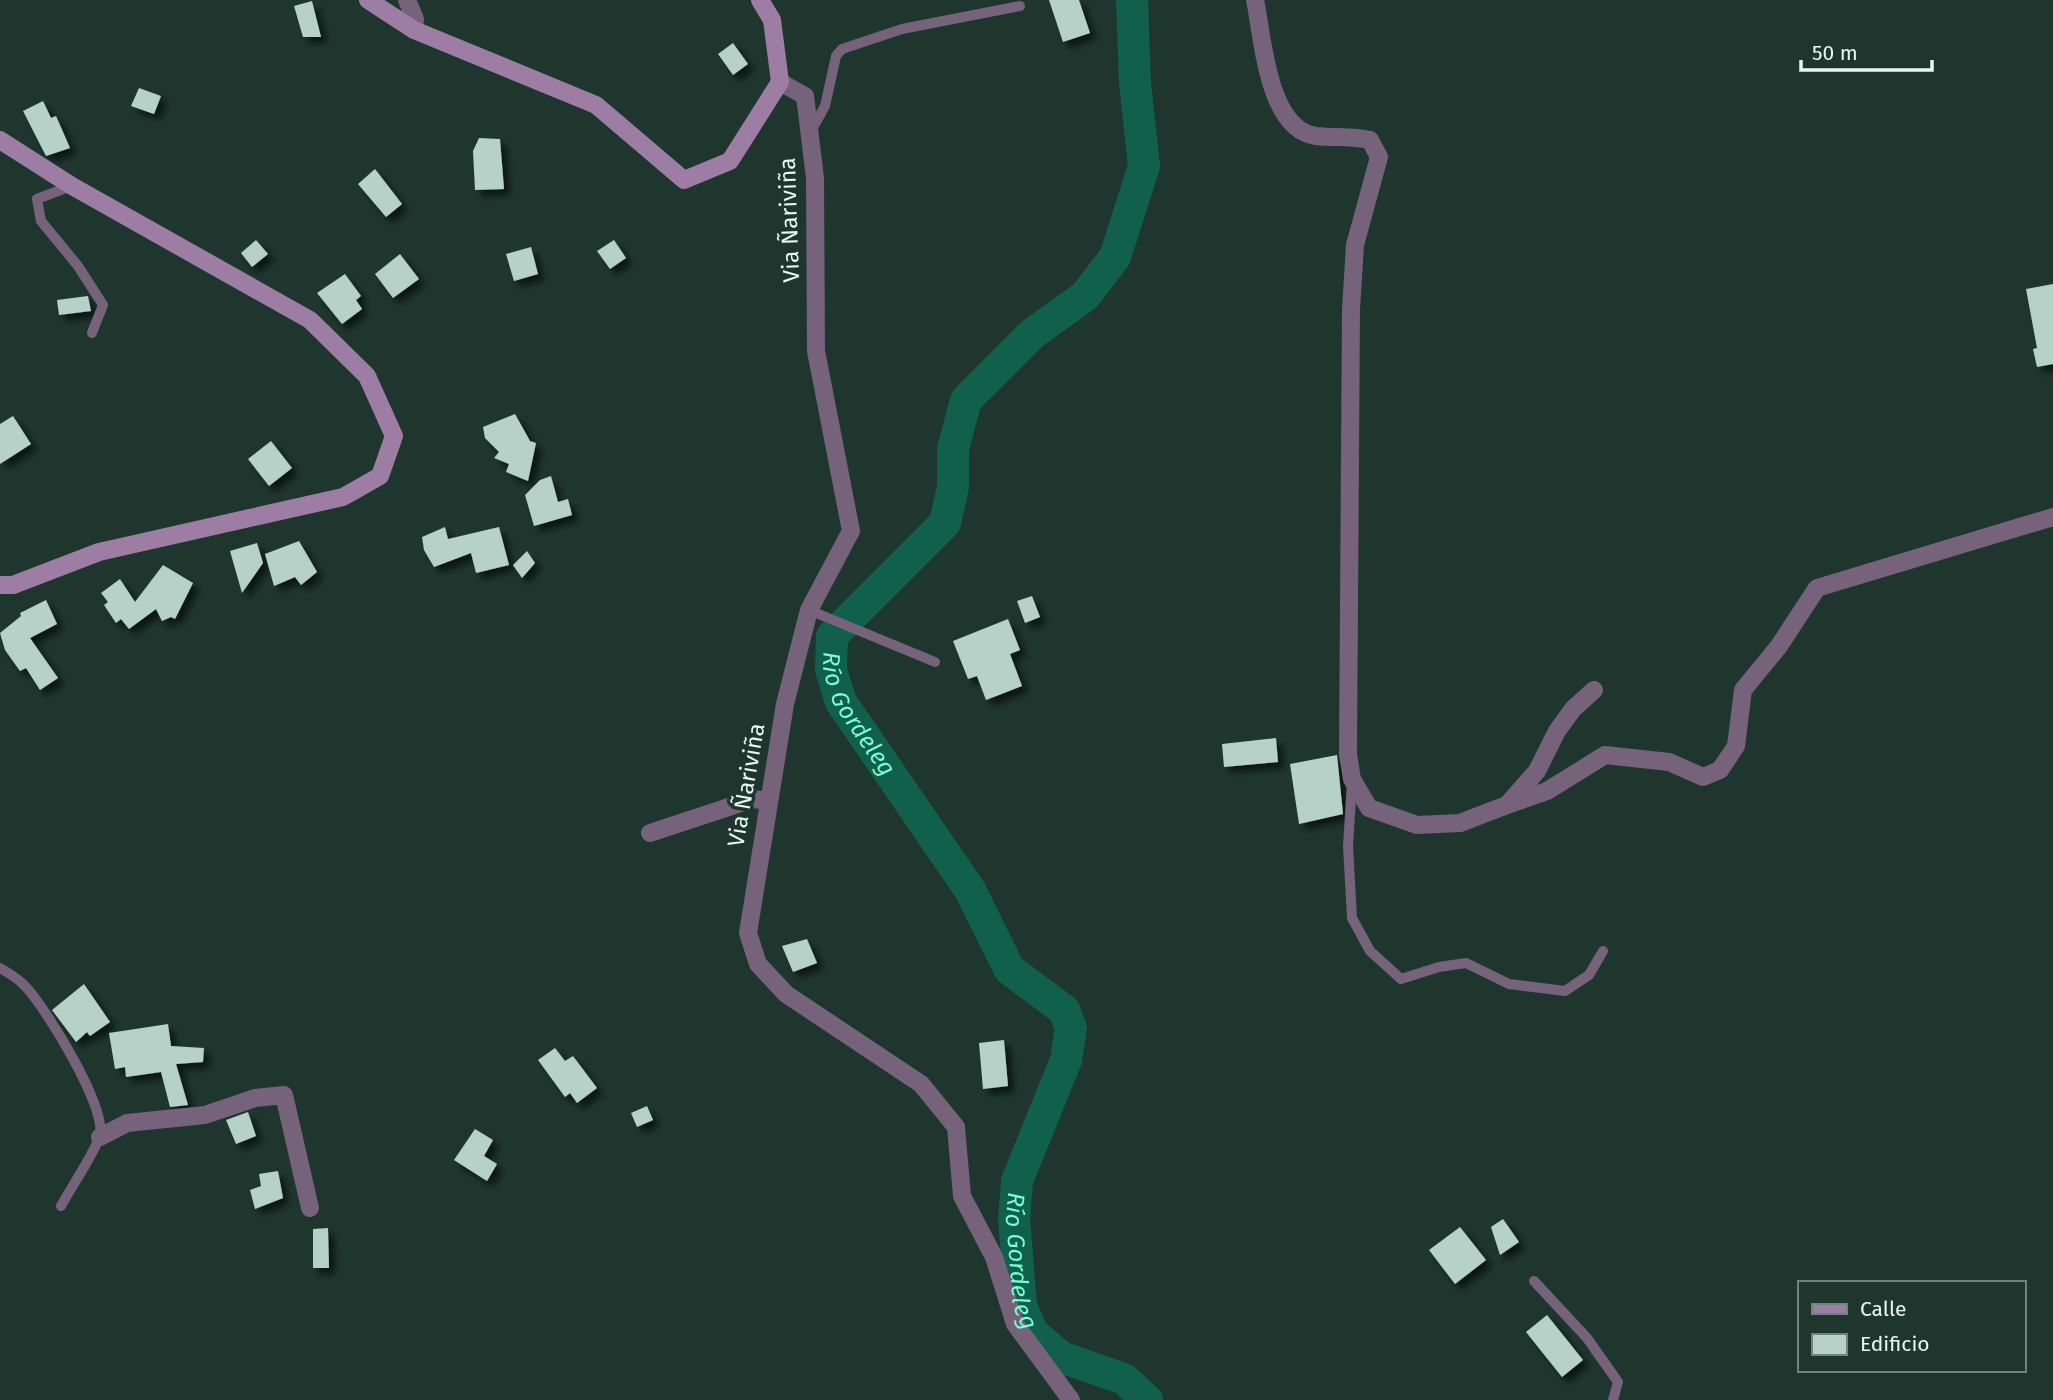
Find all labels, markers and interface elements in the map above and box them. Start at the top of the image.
scale bar [1801,28,1932,72]
text: 50 m [1812,40,1858,66]
street label: Via Ñariviña [773,157,805,283]
water label: Río Gordeleg [817,651,901,781]
street label: Via Ñariviña [721,721,771,849]
water label: Río Gordeleg [1000,1191,1043,1333]
legend [1798,1281,2025,1372]
text: Calle [1860,1296,1906,1322]
text: Edificio [1860,1331,1930,1357]

